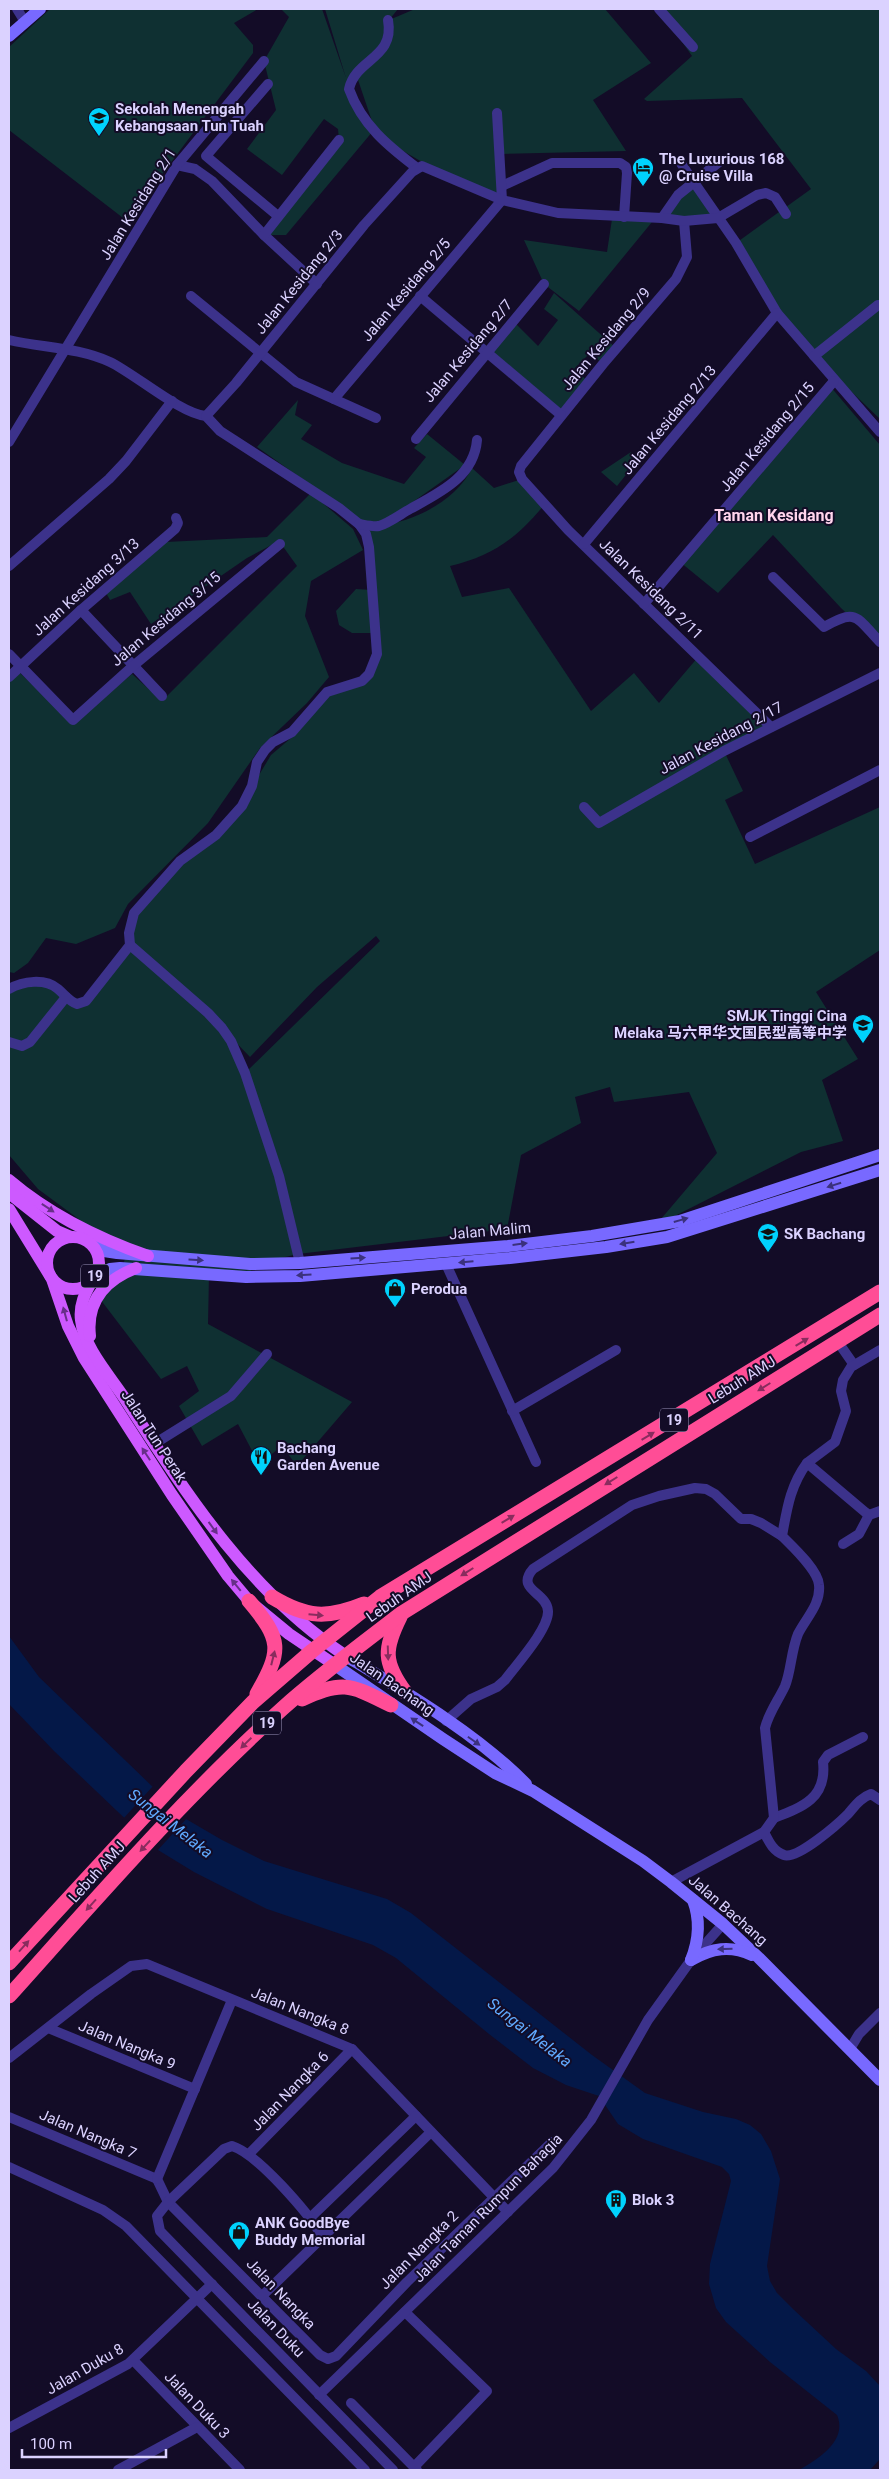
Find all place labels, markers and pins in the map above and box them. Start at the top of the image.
place label: Sekolah Menengah Kebangsaan Tun Tuah [115,100,264,135]
school or university icon: Sekolah Menengah Kebangsaan Tun Tuah [87,106,111,137]
place label: The Luxurious 168 @ Cruise Villa [659,150,784,185]
hotel icon: The Luxurious 168 @ Cruise Villa [631,156,655,187]
place label: SMJK Tinggi Cina Melaka 马六甲华文国民型高等中学 [614,1007,847,1042]
school or university icon: SMJK Tinggi Cina Melaka 马六甲华文国民型高等中学 [851,1013,875,1044]
school or university icon: SK Bachang [756,1222,780,1253]
place label: SK Bachang [784,1225,865,1243]
shop icon: Perodua [383,1277,407,1308]
place label: Perodua [411,1280,467,1298]
place label: Bachang Garden Avenue [277,1439,380,1474]
restaurant icon: Bachang Garden Avenue [249,1445,273,1476]
building icon: Blok 3 [604,2188,628,2219]
place label: Blok 3 [632,2191,674,2209]
place label: ANK GoodBye Buddy Memorial [255,2214,365,2249]
shop icon: ANK GoodBye Buddy Memorial [227,2220,251,2251]

